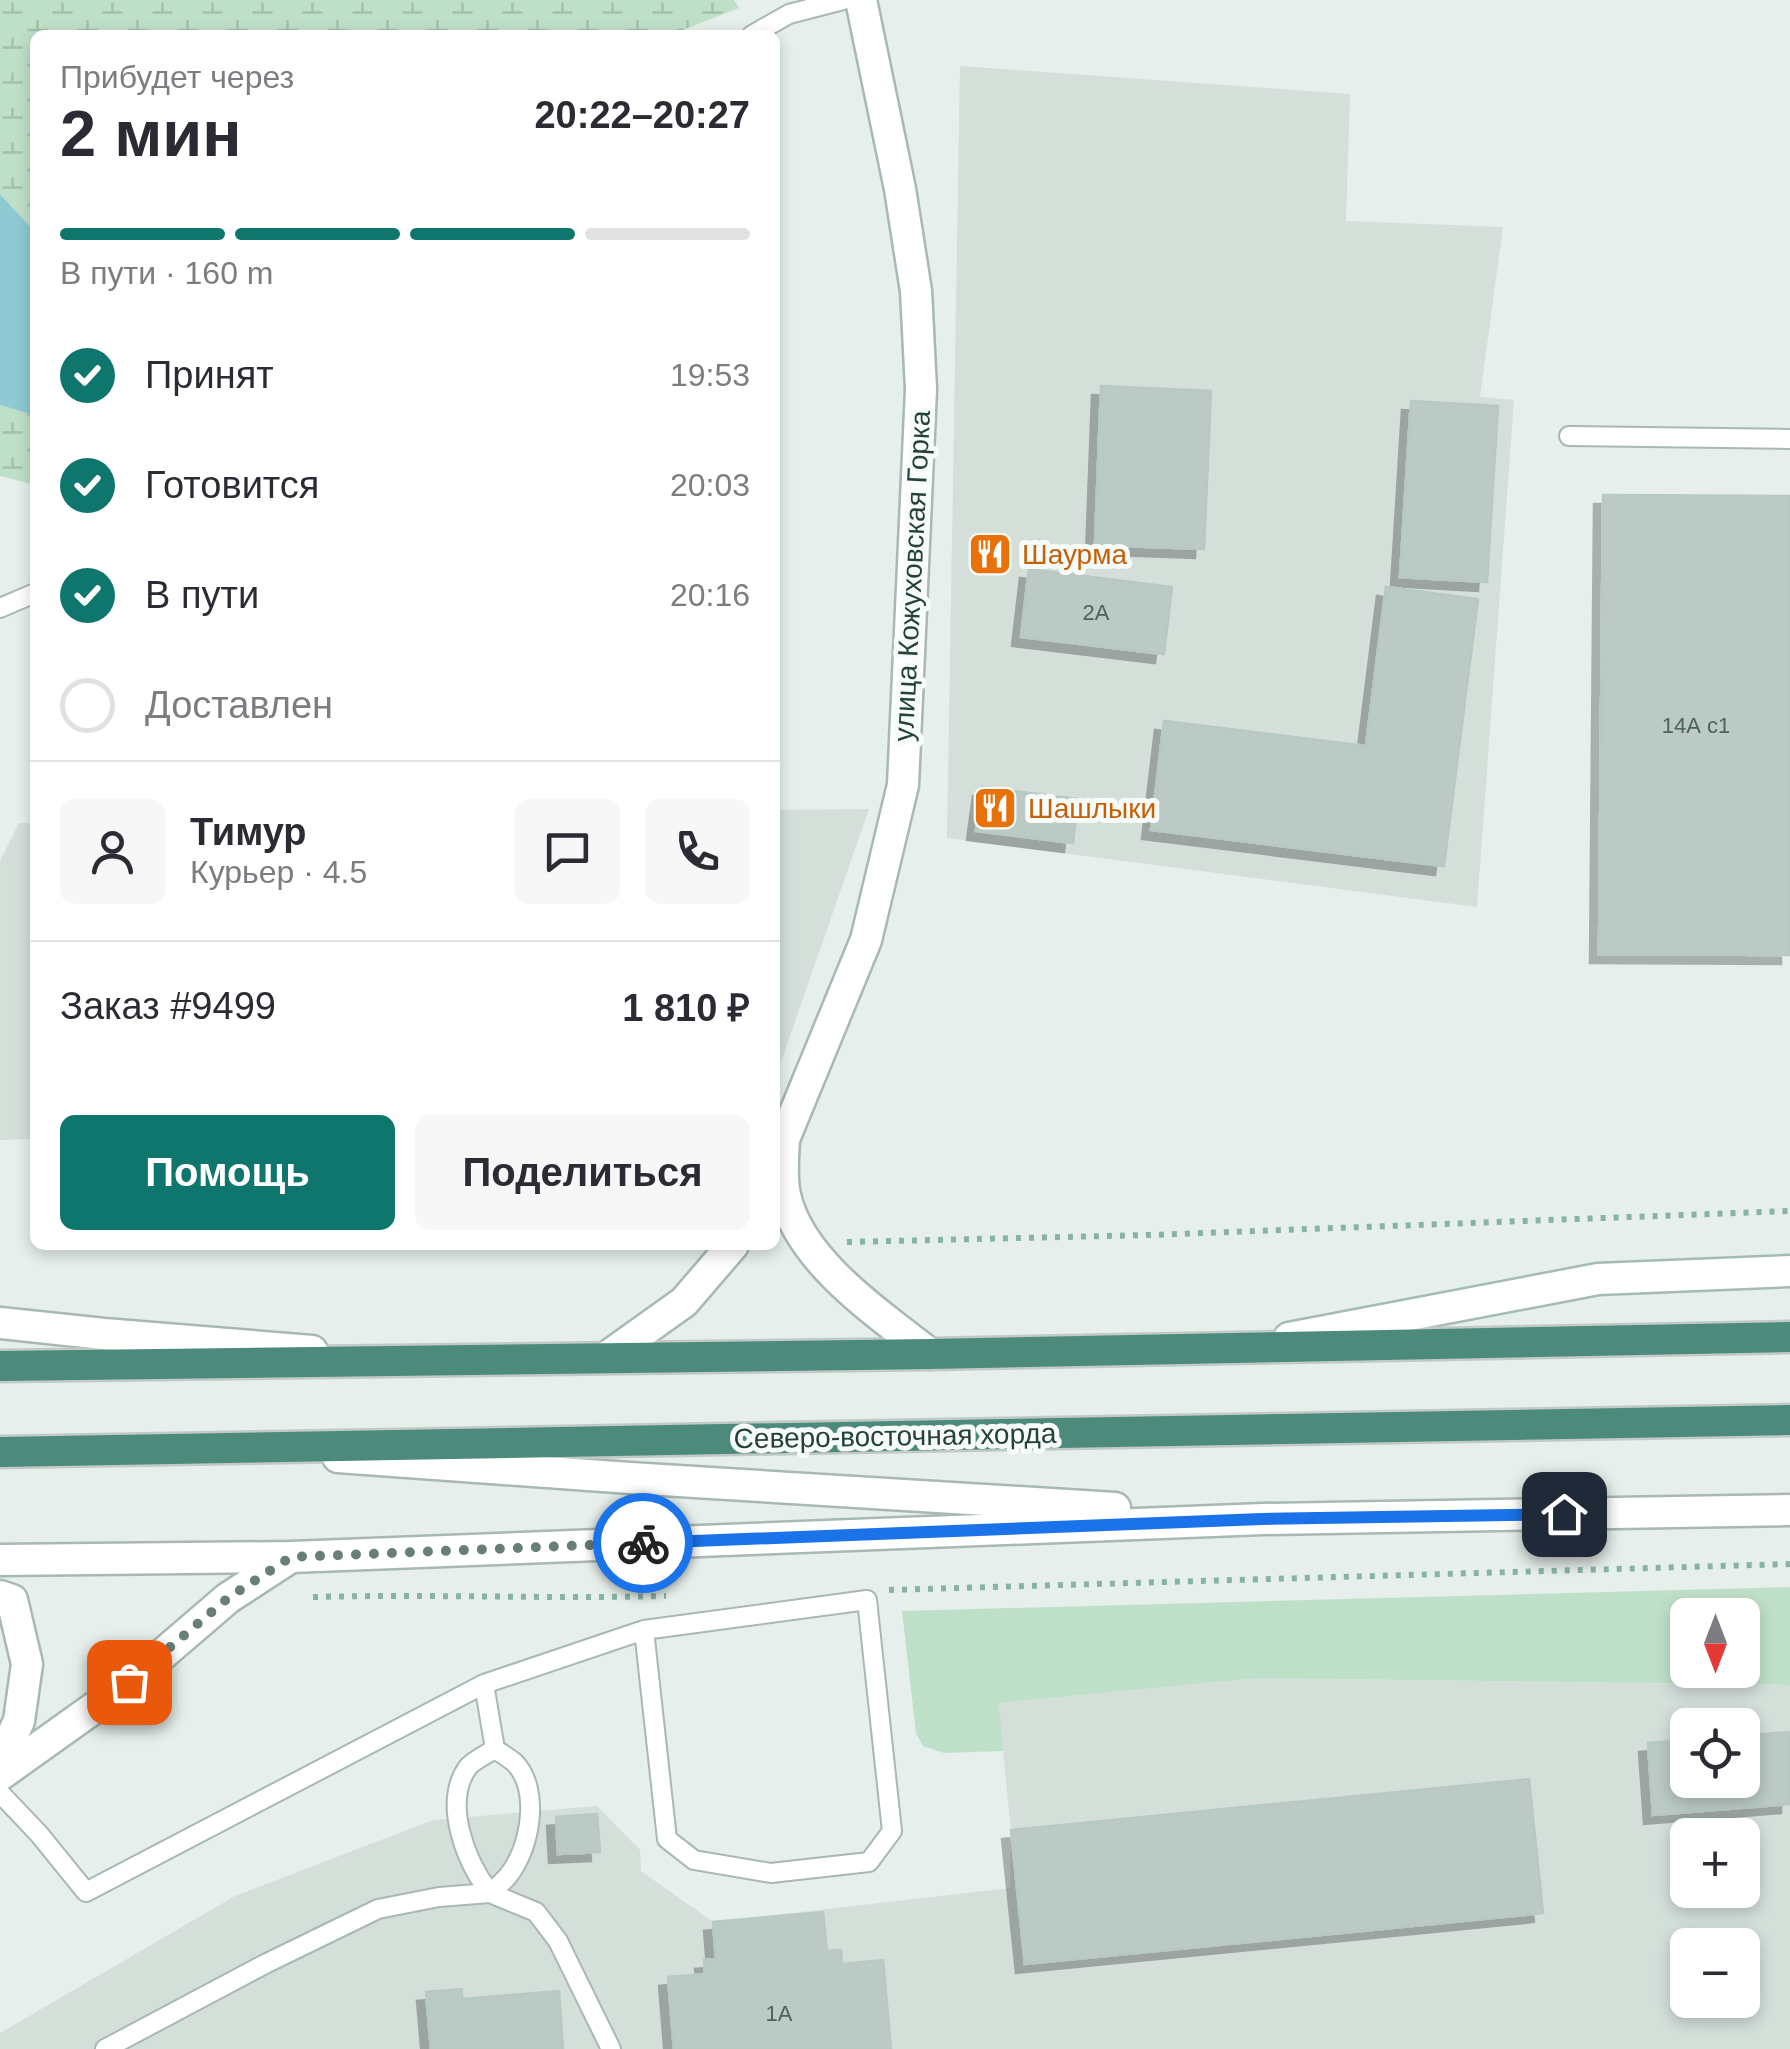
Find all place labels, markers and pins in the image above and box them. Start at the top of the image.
restaurant icon: Шаурма [967,531,1013,577]
place label: Шаурма [1022,539,1127,570]
restaurant icon: Шашлыки [972,785,1018,831]
place label: Шашлыки [1028,793,1156,824]
pin [1522,1472,1607,1557]
pin [87,1640,172,1725]

